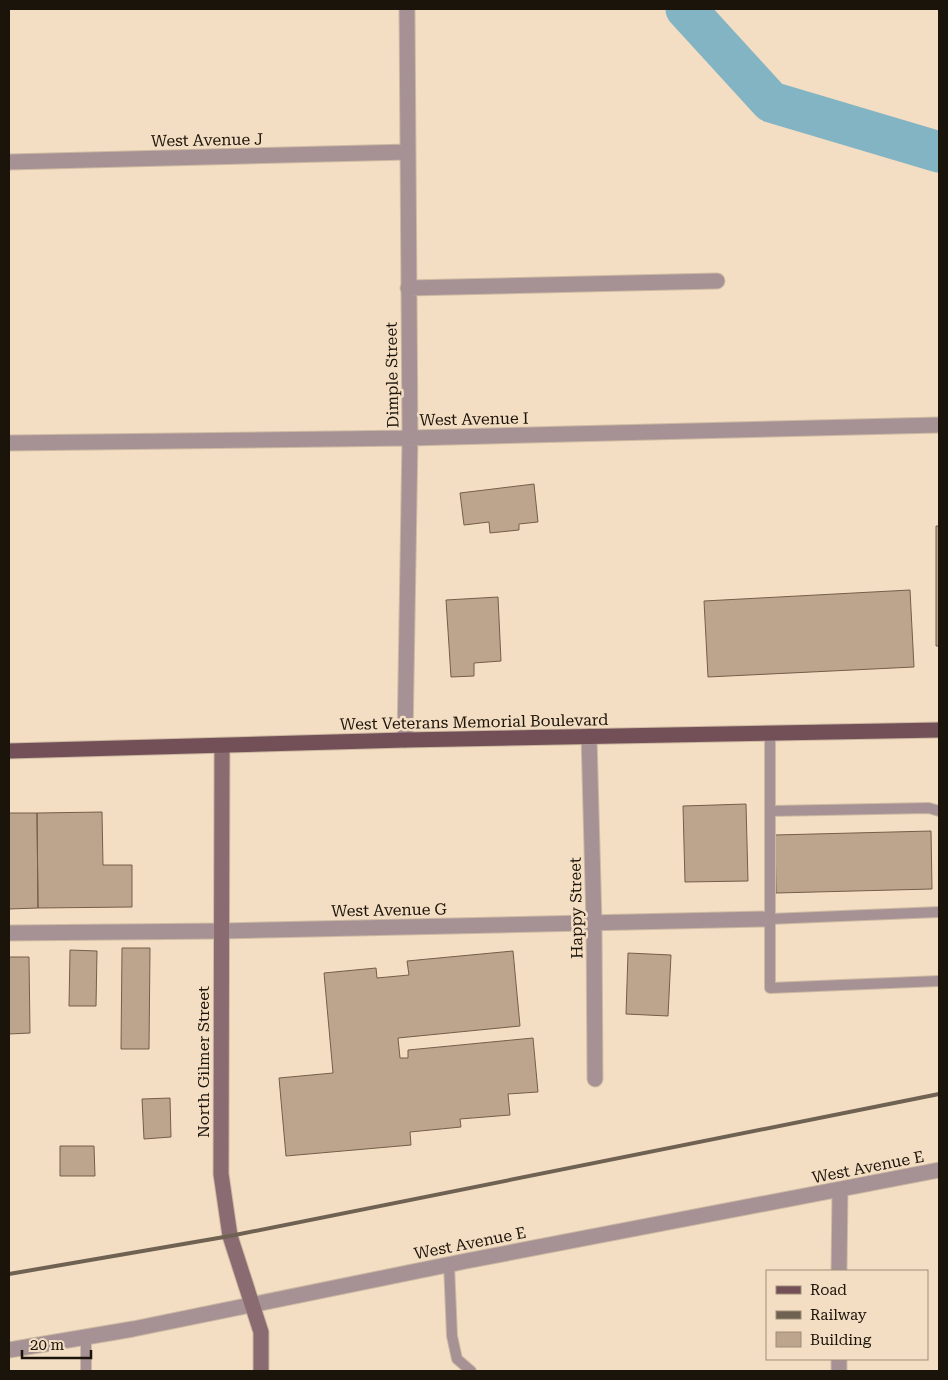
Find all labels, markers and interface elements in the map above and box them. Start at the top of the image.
street label: West Avenue J [151,130,263,150]
street label: Dimple Street [382,322,402,428]
street label: West Avenue I [419,409,529,429]
street label: West Veterans Memorial Boulevard [339,710,609,734]
street label: Happy Street [566,857,586,959]
street label: West Avenue G [331,899,448,921]
street label: North Gilmer Street [194,986,213,1138]
street label: West Avenue E [810,1147,926,1187]
street label: West Avenue E [412,1223,528,1263]
legend [766,1270,928,1360]
text: Road [810,1281,847,1299]
text: Railway [810,1306,867,1324]
scale bar [22,1328,91,1360]
text: Building [810,1331,872,1349]
text: 20 m [30,1336,65,1354]

